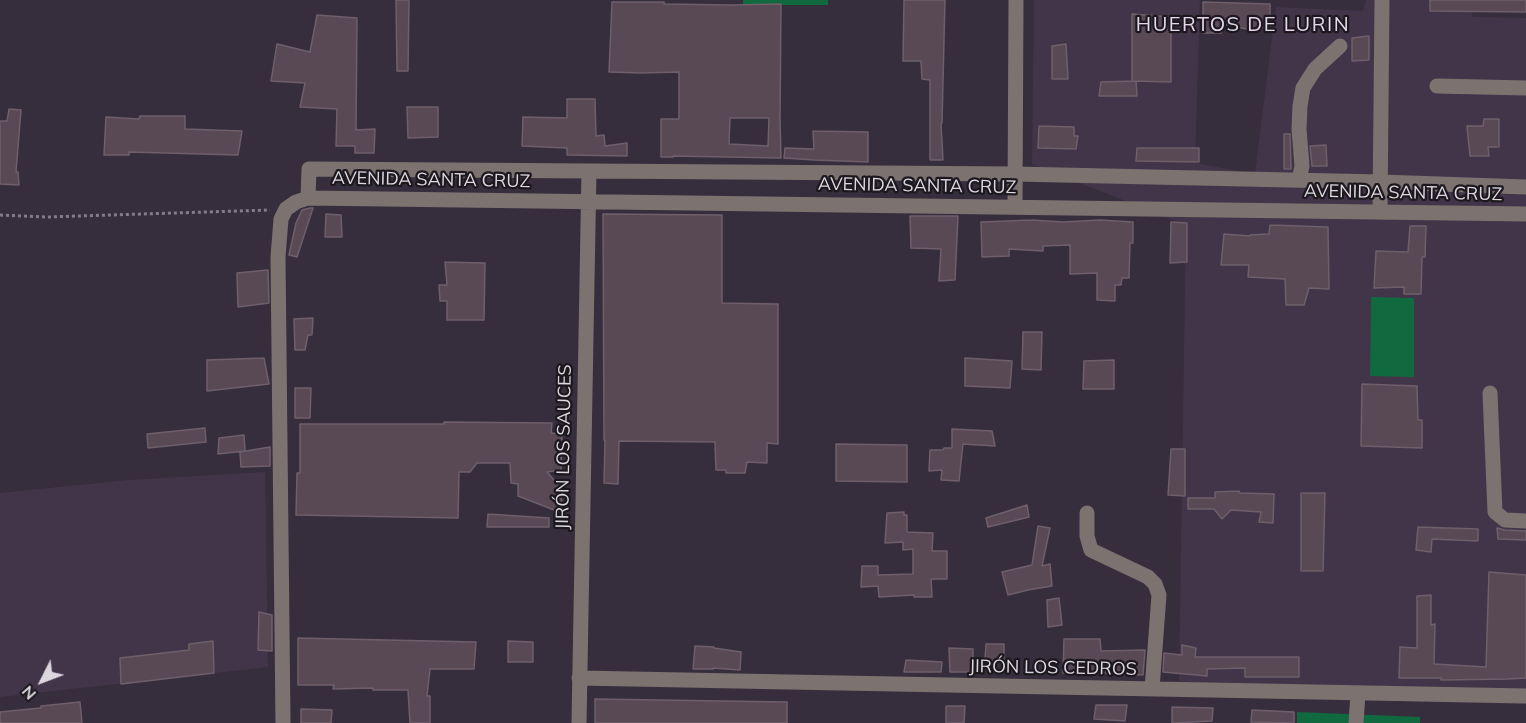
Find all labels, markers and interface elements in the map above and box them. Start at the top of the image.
district label: HUERTOS DE LURIN [1136,13,1350,37]
street label: AVENIDA SANTA CRUZ [332,167,530,193]
street label: AVENIDA SANTA CRUZ [818,173,1016,199]
street label: AVENIDA SANTA CRUZ [1304,180,1502,206]
street label: JIRÓN LOS SAUCES [552,364,576,530]
north arrow [12,651,72,711]
street label: JIRÓN LOS CEDROS [969,656,1137,680]
text: N [17,682,40,704]

